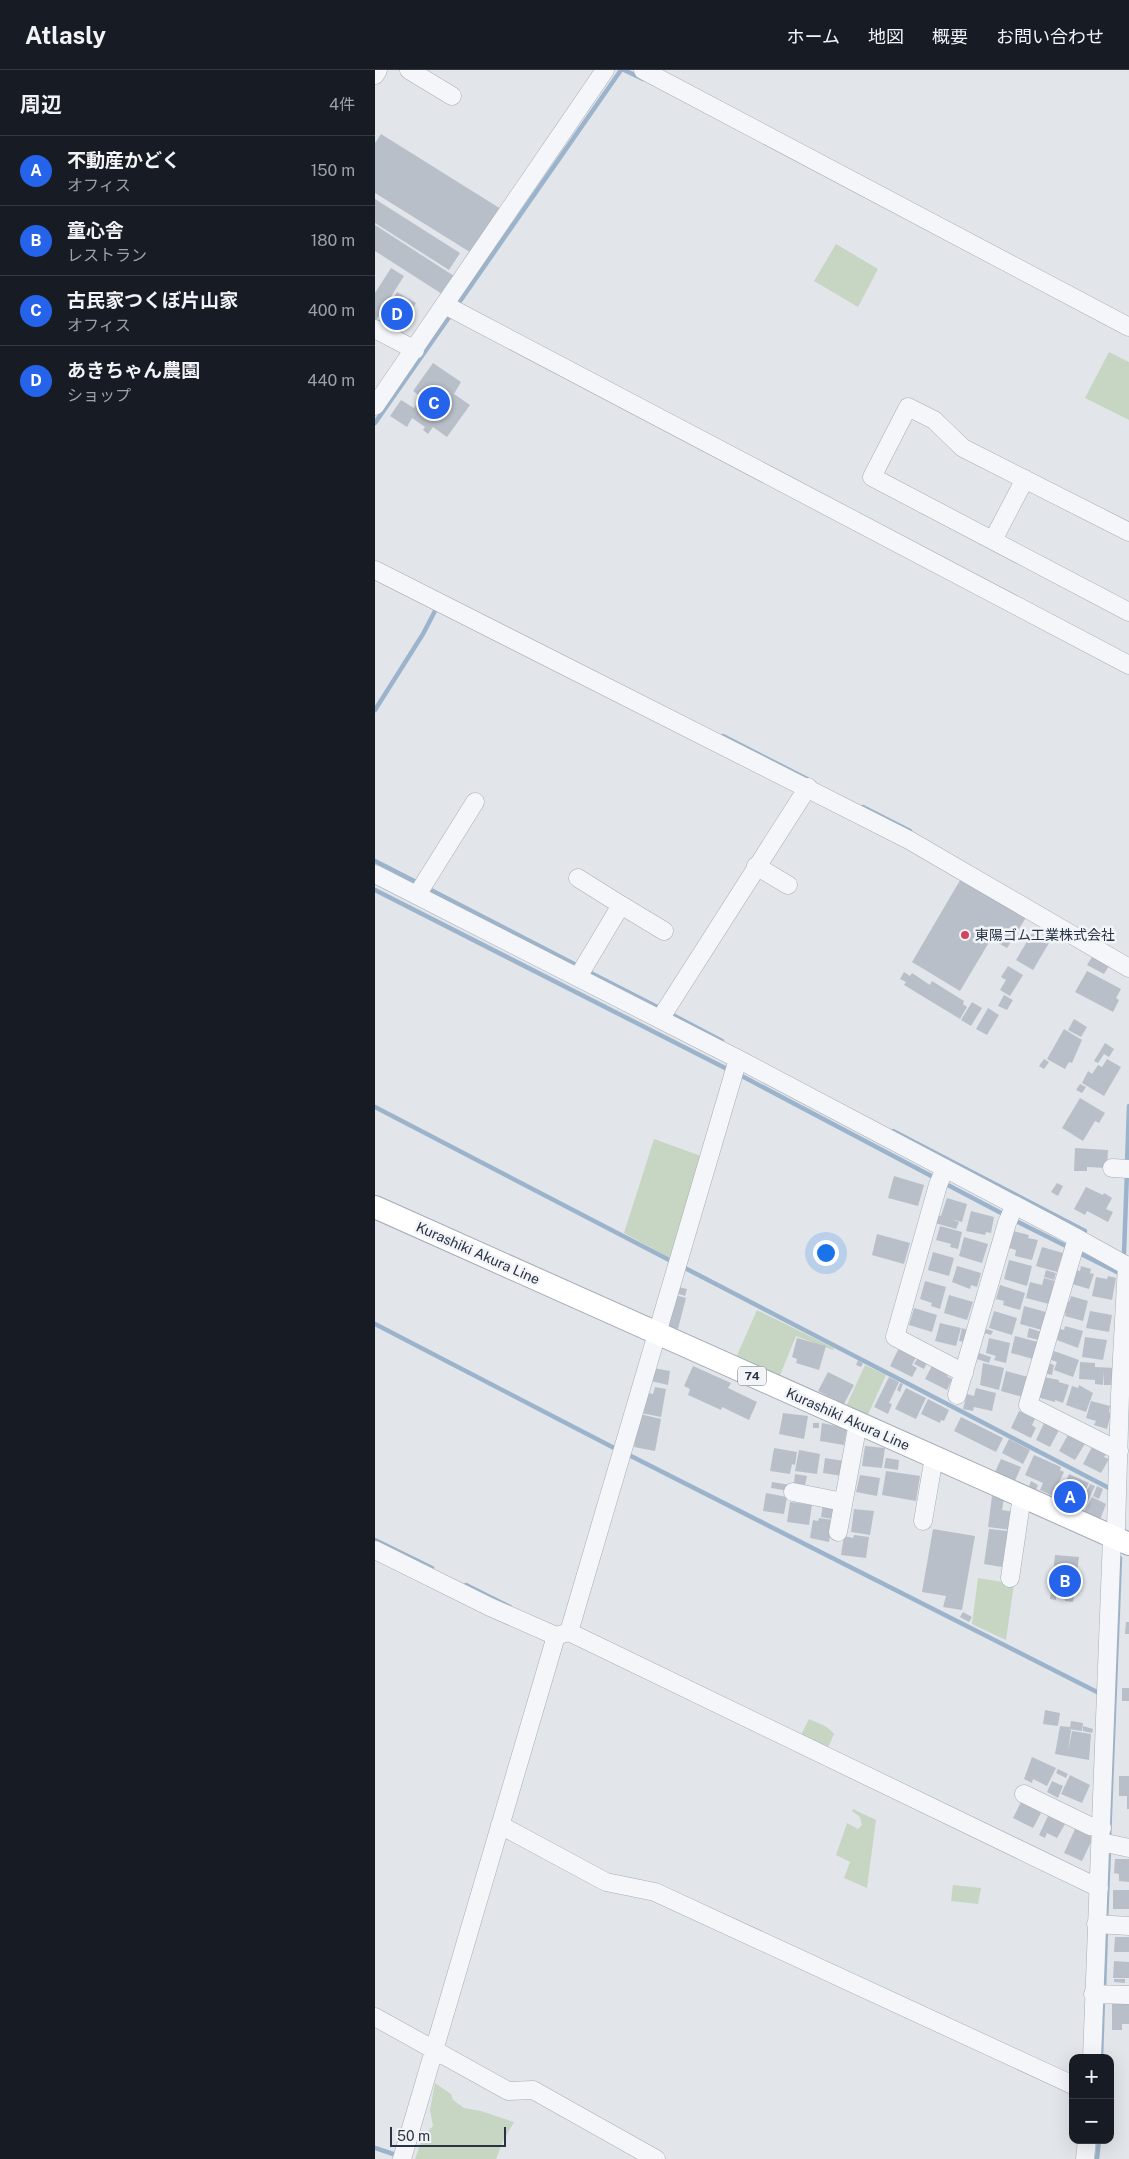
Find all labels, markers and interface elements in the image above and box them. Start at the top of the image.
text: Atlasly [25,21,106,49]
text: ホーム [787,26,840,47]
text: 地図 [868,26,904,47]
text: 概要 [932,26,968,47]
text: お問い合わせ [996,26,1104,47]
text: 周辺 [20,92,62,117]
text: 4件 [329,95,355,114]
text: 不動産かどく [67,149,180,171]
text: A [30,161,42,180]
text: 150 m [311,161,355,180]
text: オフィス [67,176,131,195]
text: 童心舎 [67,219,124,241]
text: B [31,231,41,250]
text: 180 m [311,231,355,250]
text: レストラン [67,246,147,265]
text: 古民家つくぼ片山家 [67,289,238,311]
pin: D [381,295,413,333]
text: C [30,301,42,320]
text: 400 m [308,301,355,320]
text: オフィス [67,316,131,335]
text: あきちゃん農園 [67,359,200,381]
text: D [30,371,42,390]
text: 440 m [307,371,355,390]
pin: C [418,384,450,422]
text: ショップ [67,386,131,405]
place label: 東陽ゴム工業株式会社 [975,927,1115,943]
marker: 東陽ゴム工業株式会社 [959,929,971,941]
street label: Kurashiki Akura Line [414,1219,542,1287]
your location [813,1240,839,1266]
road number: 74 [738,1366,766,1385]
street label: Kurashiki Akura Line [784,1385,912,1453]
pin: A [1054,1478,1086,1516]
pin: B [1049,1562,1081,1600]
map controls [1069,2054,1114,2144]
button: + [1069,2054,1114,2099]
button: − [1069,2099,1114,2144]
scale bar [390,2124,506,2147]
text: 50 m [397,2128,430,2144]

